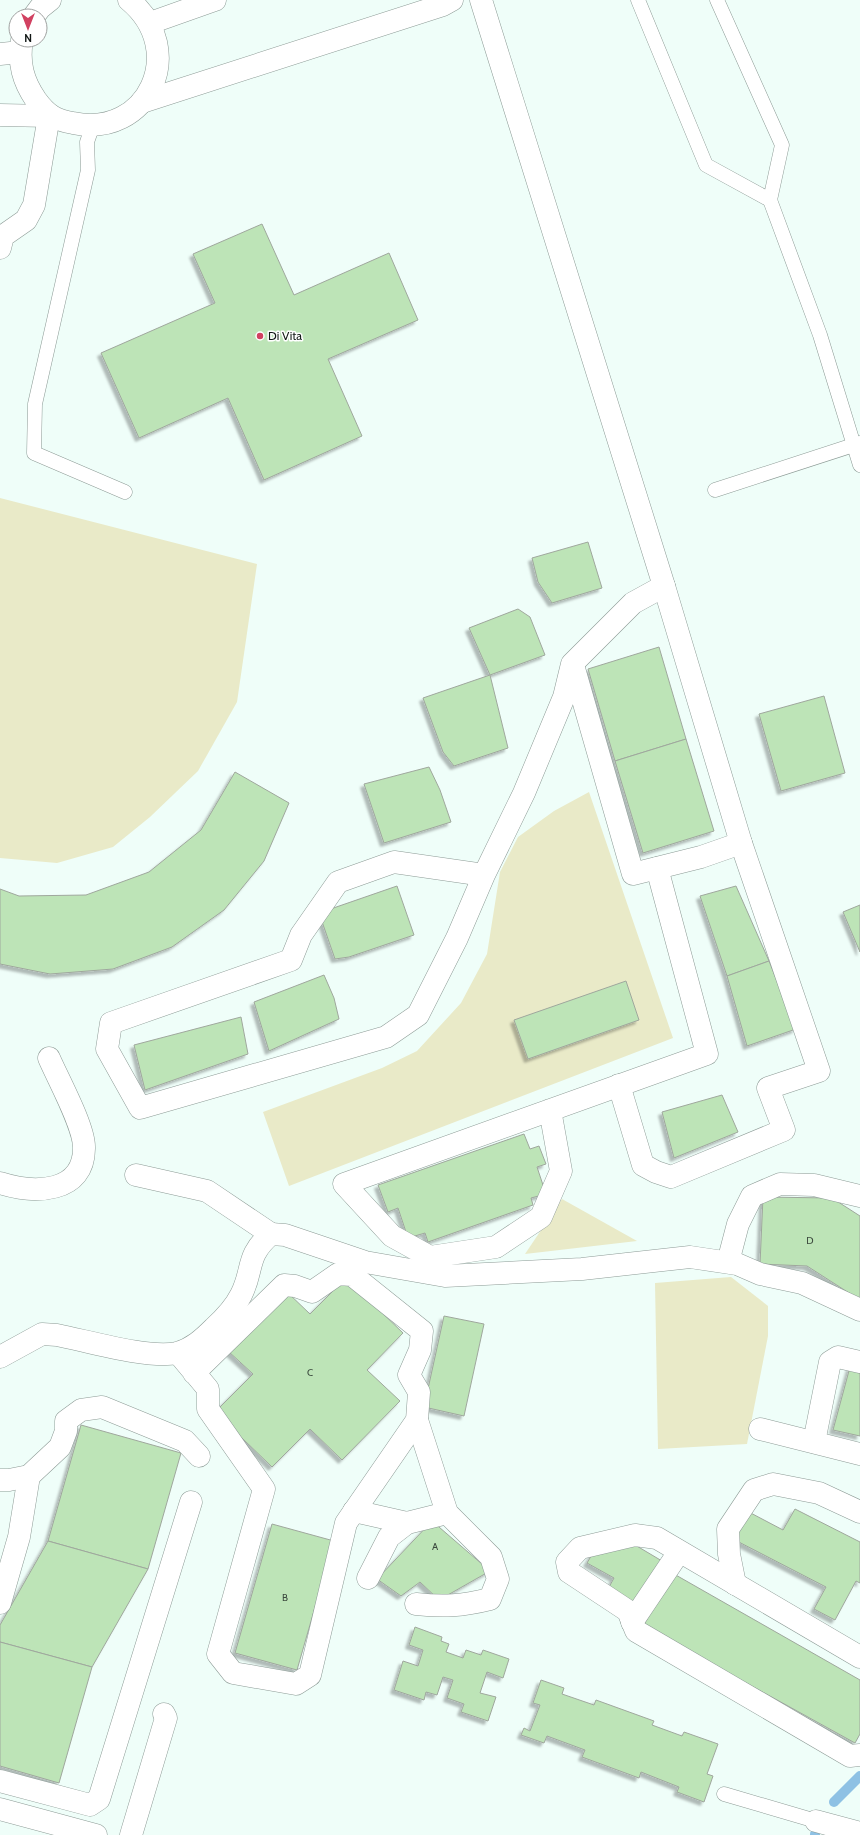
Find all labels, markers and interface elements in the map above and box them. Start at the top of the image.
north arrow [8,8,48,48]
text: N [24,31,32,45]
place label: Di Vita [268,328,302,343]
marker: Di Vita [255,331,265,341]
house number: D [806,1234,814,1247]
house number: C [307,1366,313,1379]
house number: A [432,1540,439,1553]
house number: B [282,1591,288,1604]

